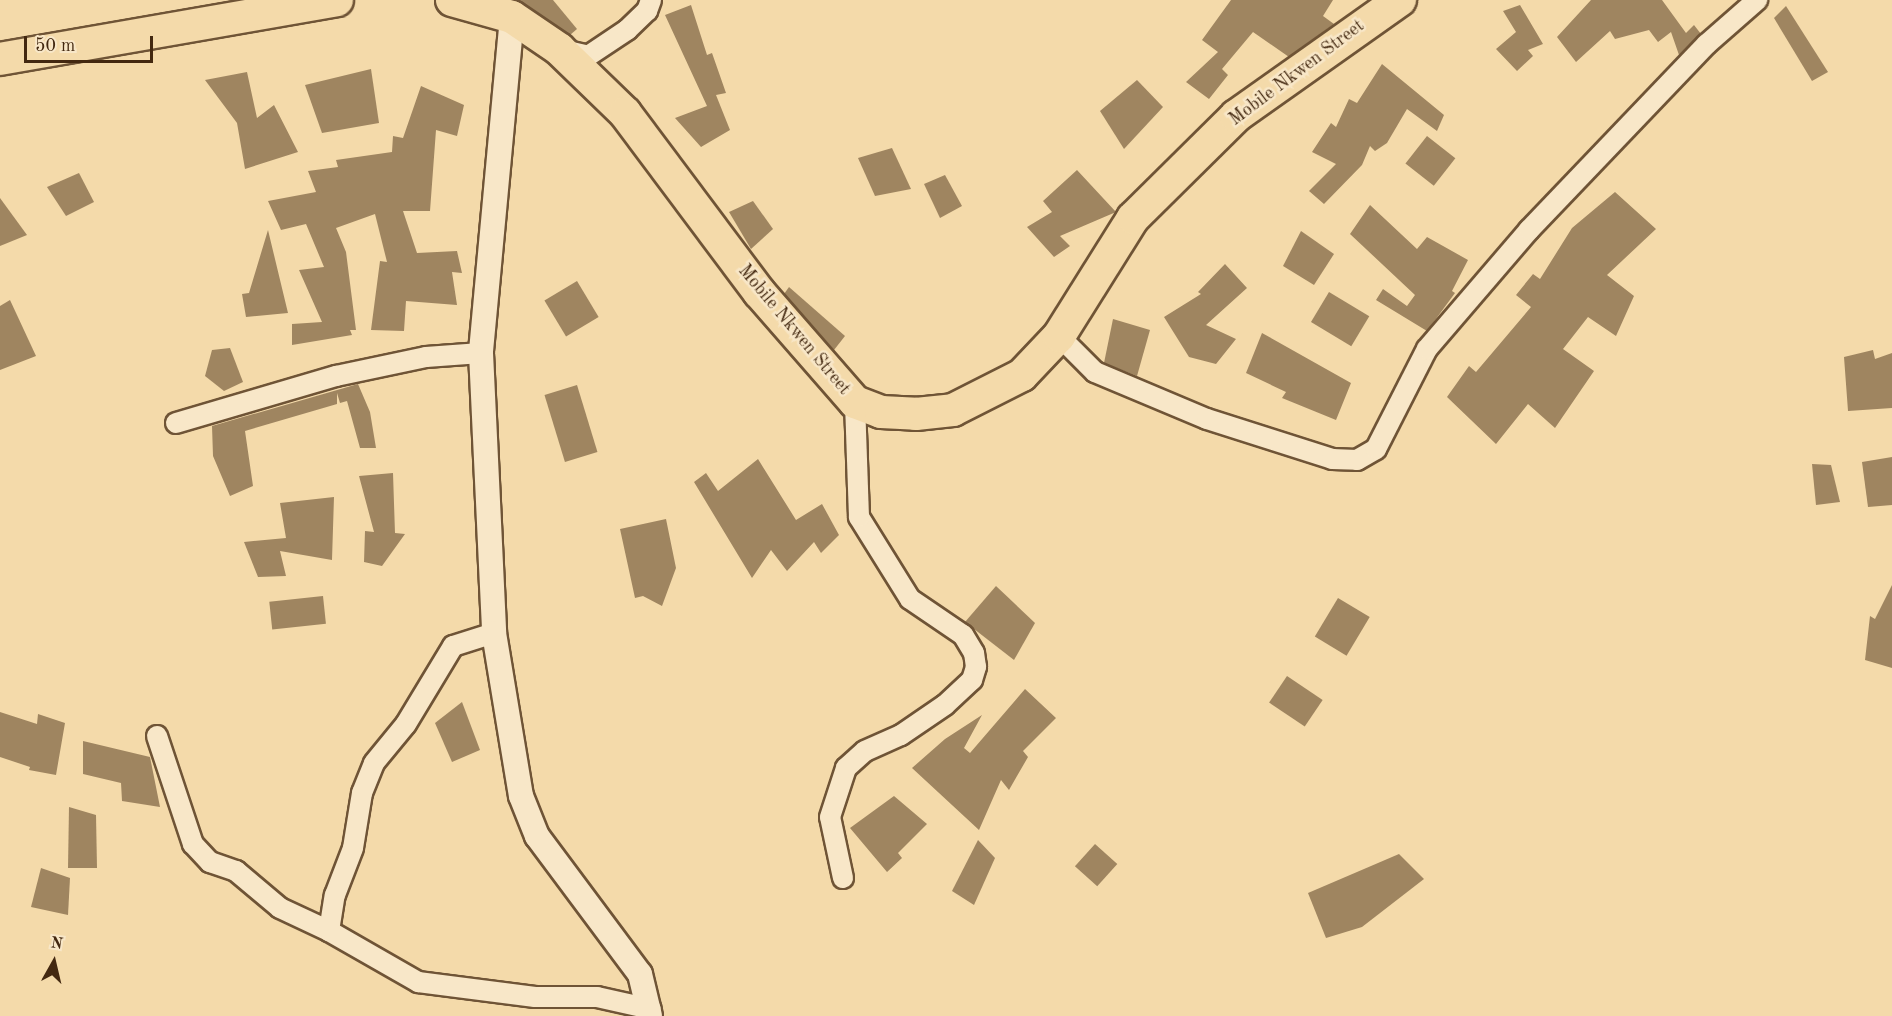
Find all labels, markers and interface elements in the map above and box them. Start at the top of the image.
street label: Mobile Nkwen Street [1225,15,1369,131]
scale bar [27,24,156,62]
text: 50 m [35,37,75,55]
street label: Mobile Nkwen Street [733,260,855,400]
north arrow [24,932,84,992]
text: N [49,935,64,953]

